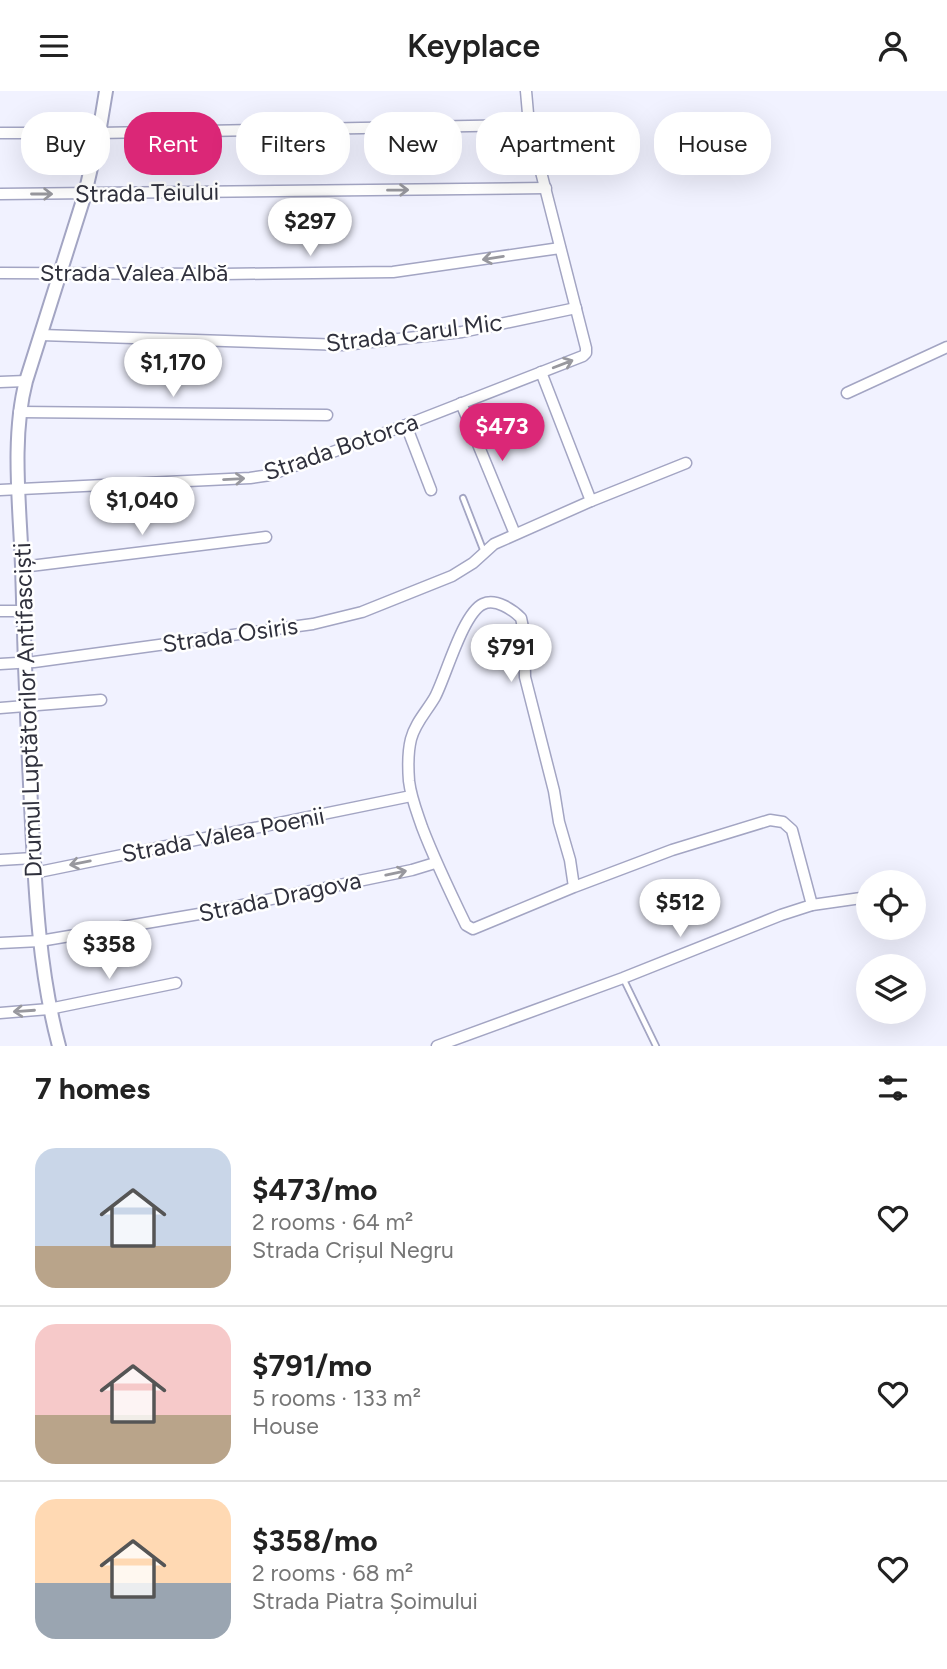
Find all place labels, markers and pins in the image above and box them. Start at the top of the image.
pin: $297 [269,199,351,258]
pin: $1,170 [116,339,230,399]
pin: $473 [461,403,543,463]
pin: $1,040 [85,477,199,537]
pin: $791 [470,625,552,684]
pin: $512 [639,879,721,939]
pin: $358 [68,921,150,981]

